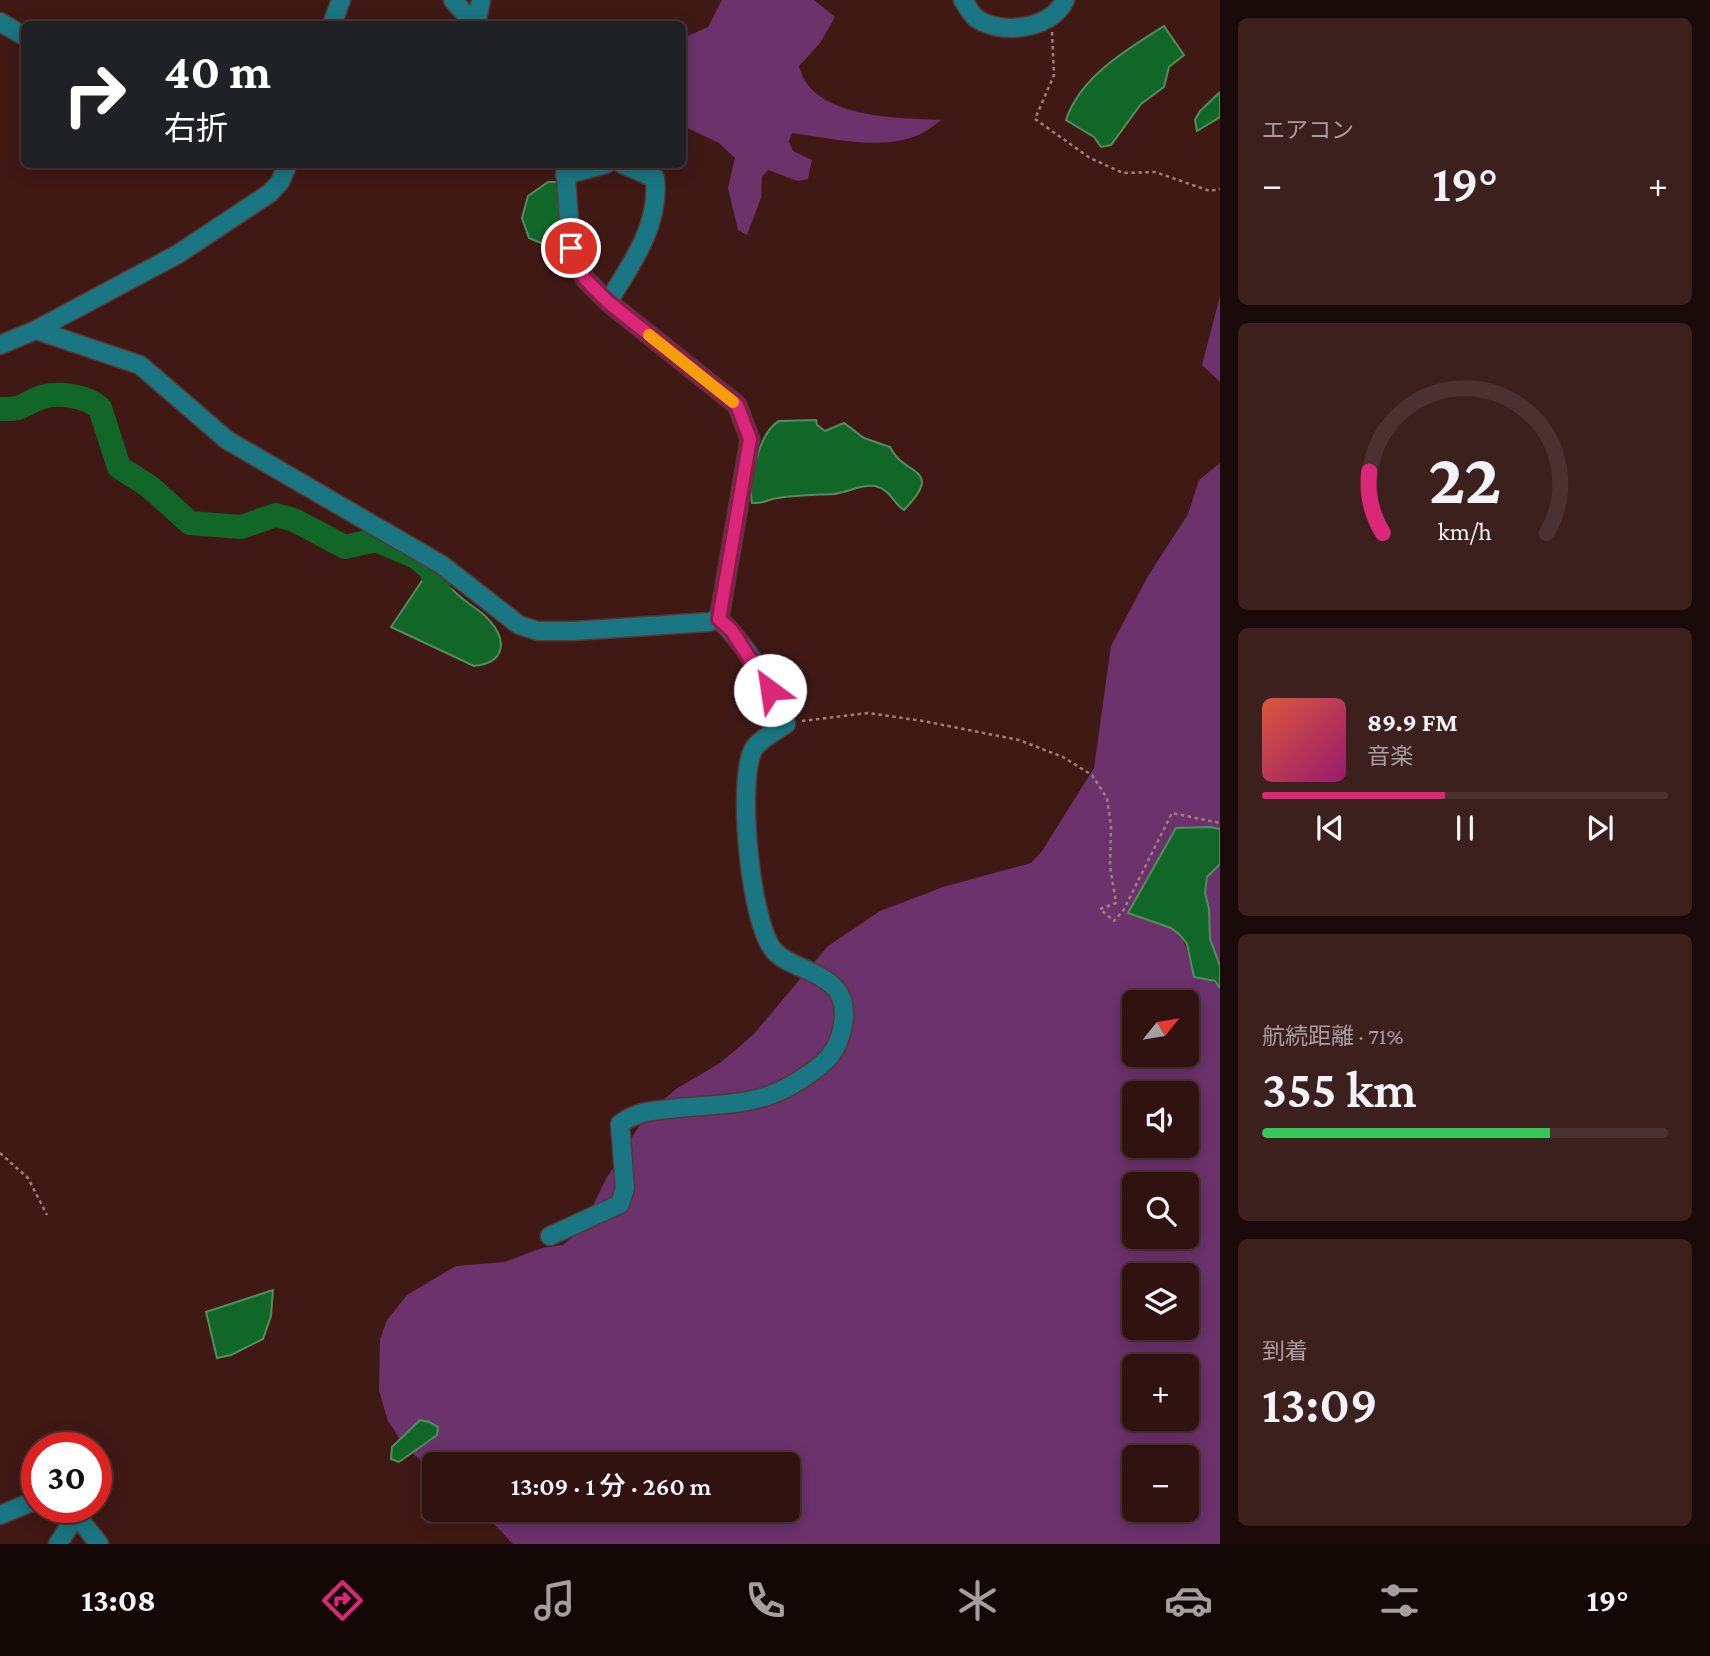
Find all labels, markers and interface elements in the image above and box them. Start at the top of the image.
text: 40 m [164,44,271,99]
icon: right [49,49,140,140]
text: 右折 [164,110,228,146]
text: エアコン [1262,117,1354,143]
text: 19° [1432,154,1498,212]
text: − [1262,163,1282,205]
text: + [1648,163,1668,205]
pin [541,218,601,278]
icon: arrive [552,229,590,267]
text: 22 [1428,438,1502,519]
text: km/h [1438,518,1492,545]
position arrow [733,653,807,727]
text: 89.9 FM [1367,708,1458,737]
text: 音楽 [1367,743,1413,769]
icon: previous [1311,809,1349,847]
icon: pause [1446,809,1484,847]
icon: next [1581,809,1619,847]
north arrow [1122,990,1199,1068]
map controls [1122,990,1199,1522]
text: 航続距離 · 71% [1262,1023,1403,1049]
text: 355 km [1262,1060,1417,1118]
button: sound [1122,1081,1199,1158]
button: search [1122,1172,1199,1249]
button: layers [1122,1263,1199,1340]
text: 到着 [1262,1338,1308,1364]
button: + [1122,1354,1199,1431]
text: 13:09 [1262,1375,1378,1433]
speed limit sign: 30 [21,1432,112,1523]
button: − [1122,1445,1199,1522]
text: 13:09 · 1 分 · 260 m [511,1472,711,1501]
icon: directions [318,1576,367,1625]
icon: music [530,1576,579,1625]
icon: phone [741,1576,790,1625]
icon: climate [953,1576,1002,1625]
icon: car [1164,1576,1213,1625]
icon: filters [1375,1576,1424,1625]
text: 13:08 [81,1582,156,1618]
text: 19° [1587,1582,1629,1618]

